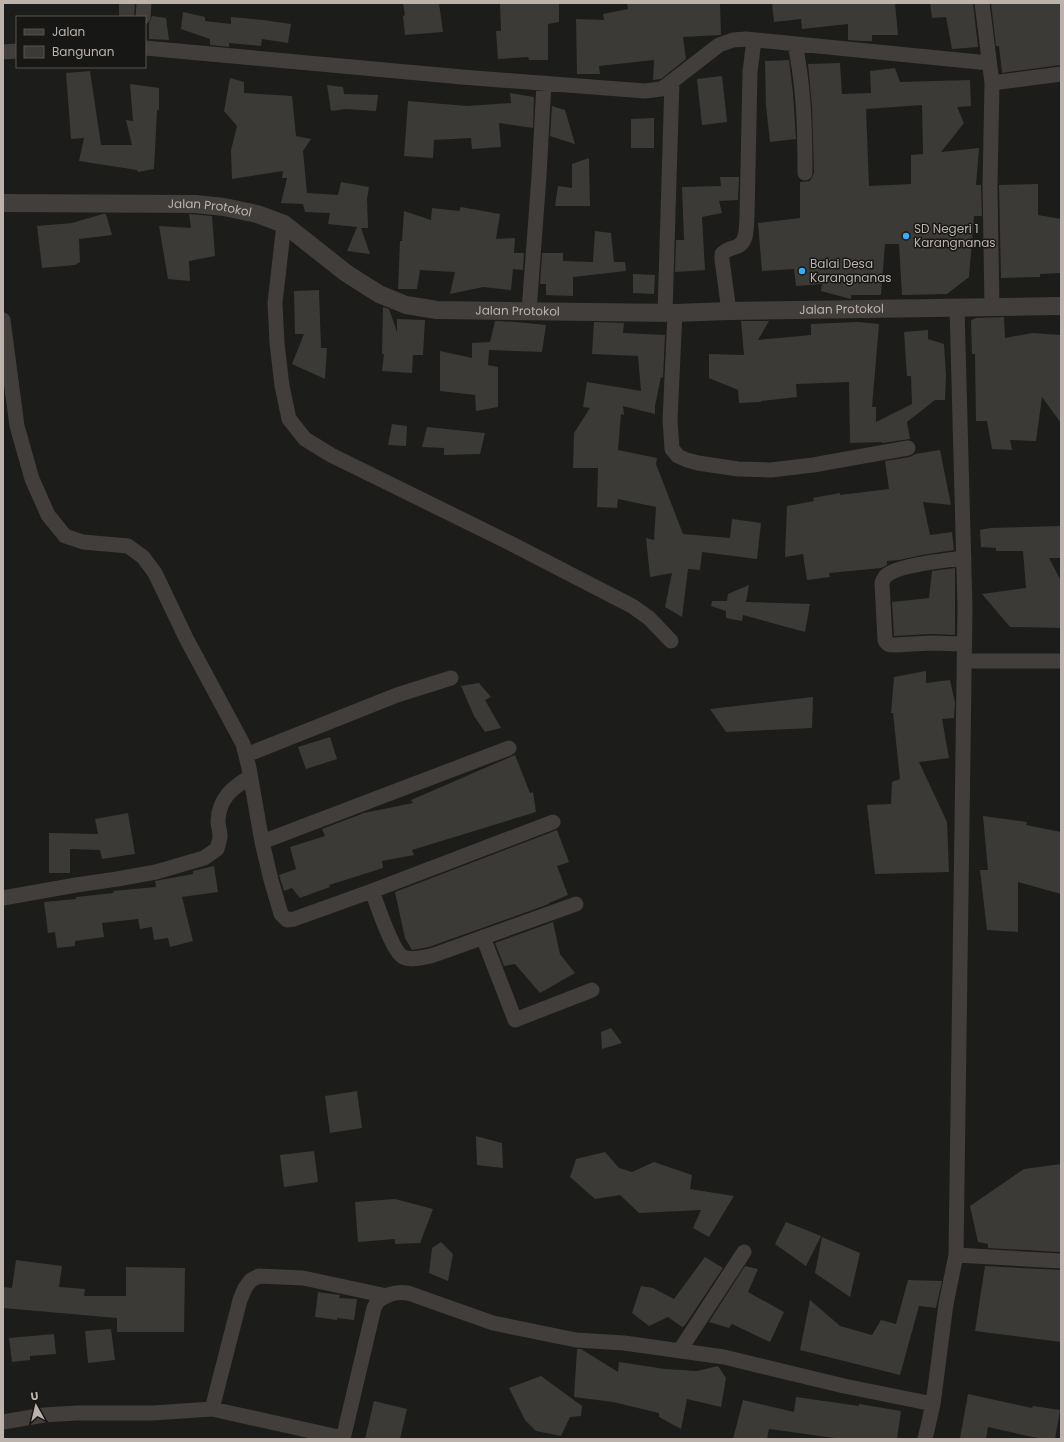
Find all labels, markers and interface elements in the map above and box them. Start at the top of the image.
legend [16,16,146,68]
text: Jalan [52,23,85,40]
text: Bangunan [52,43,114,60]
street label: Jalan Protokol [168,195,253,221]
place label: SD Negeri 1 Karangnanas [914,220,996,251]
marker: SD Negeri 1 Karangnanas [901,231,911,241]
place label: Balai Desa Karangnanas [810,255,892,286]
marker: Balai Desa Karangnanas [797,266,807,276]
street label: Jalan Protokol [799,300,884,318]
street label: Jalan Protokol [475,301,560,320]
north arrow [16,1386,56,1426]
text: U [30,1388,40,1405]

